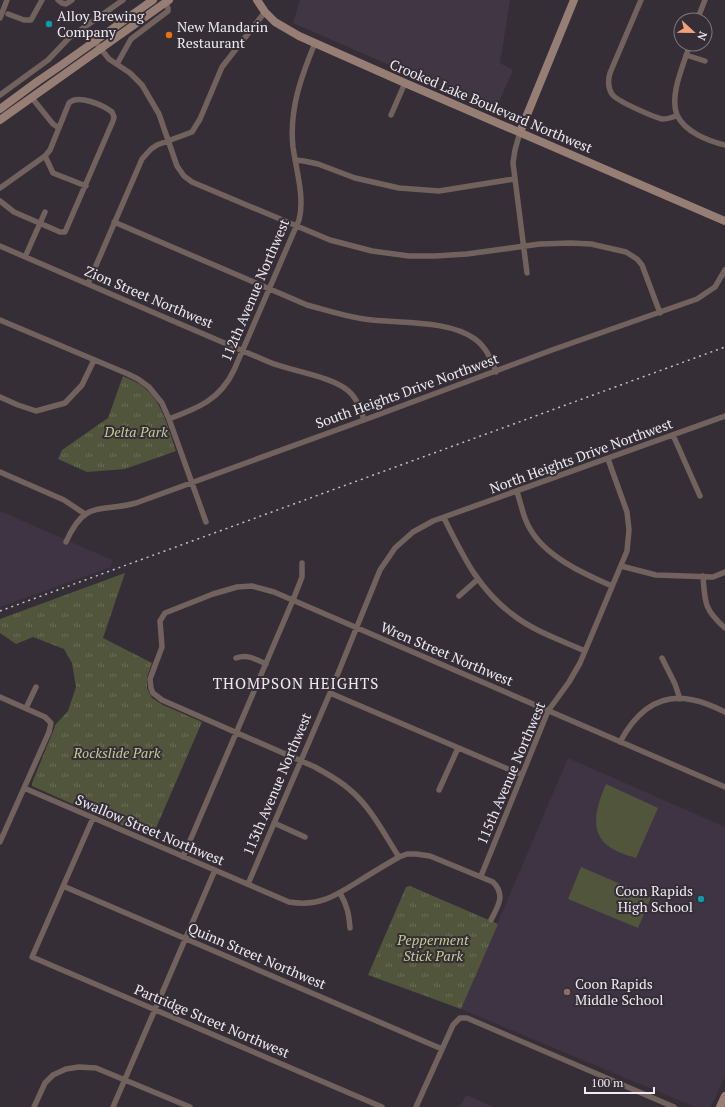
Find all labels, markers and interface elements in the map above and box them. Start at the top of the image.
place label: Alloy Brewing Company [57,6,145,41]
north arrow [673,12,713,52]
place label: New Mandarin Restaurant [177,17,269,52]
marker: Alloy Brewing Company [44,19,54,29]
text: N [694,29,710,43]
marker: New Mandarin Restaurant [164,30,174,40]
street label: Crooked Lake Boulevard Northwest [387,54,596,157]
street label: 112th Avenue Northwest [216,215,294,364]
street label: Zion Street Northwest [82,261,217,333]
street label: South Heights Drive Northwest [313,348,502,433]
street label: North Heights Drive Northwest [487,413,676,498]
park label: Delta Park [103,422,168,441]
street label: Wren Street Northwest [378,617,517,690]
district label: THOMPSON HEIGHTS [213,673,379,693]
street label: 115th Avenue Northwest [472,698,550,847]
street label: 113th Avenue Northwest [238,709,316,858]
park label: Rockslide Park [73,743,161,762]
street label: Swallow Street Northwest [73,789,228,870]
place label: Coon Rapids High School [615,881,693,916]
marker: Coon Rapids High School [696,894,706,904]
street label: Quinn Street Northwest [185,918,330,994]
park label: Pepperment Stick Park [396,930,469,965]
place label: Coon Rapids Middle School [575,974,664,1009]
street label: Partridge Street Northwest [132,979,294,1062]
marker: Coon Rapids Middle School [562,987,572,997]
scale bar [585,1069,654,1095]
text: 100 m [591,1075,624,1090]

